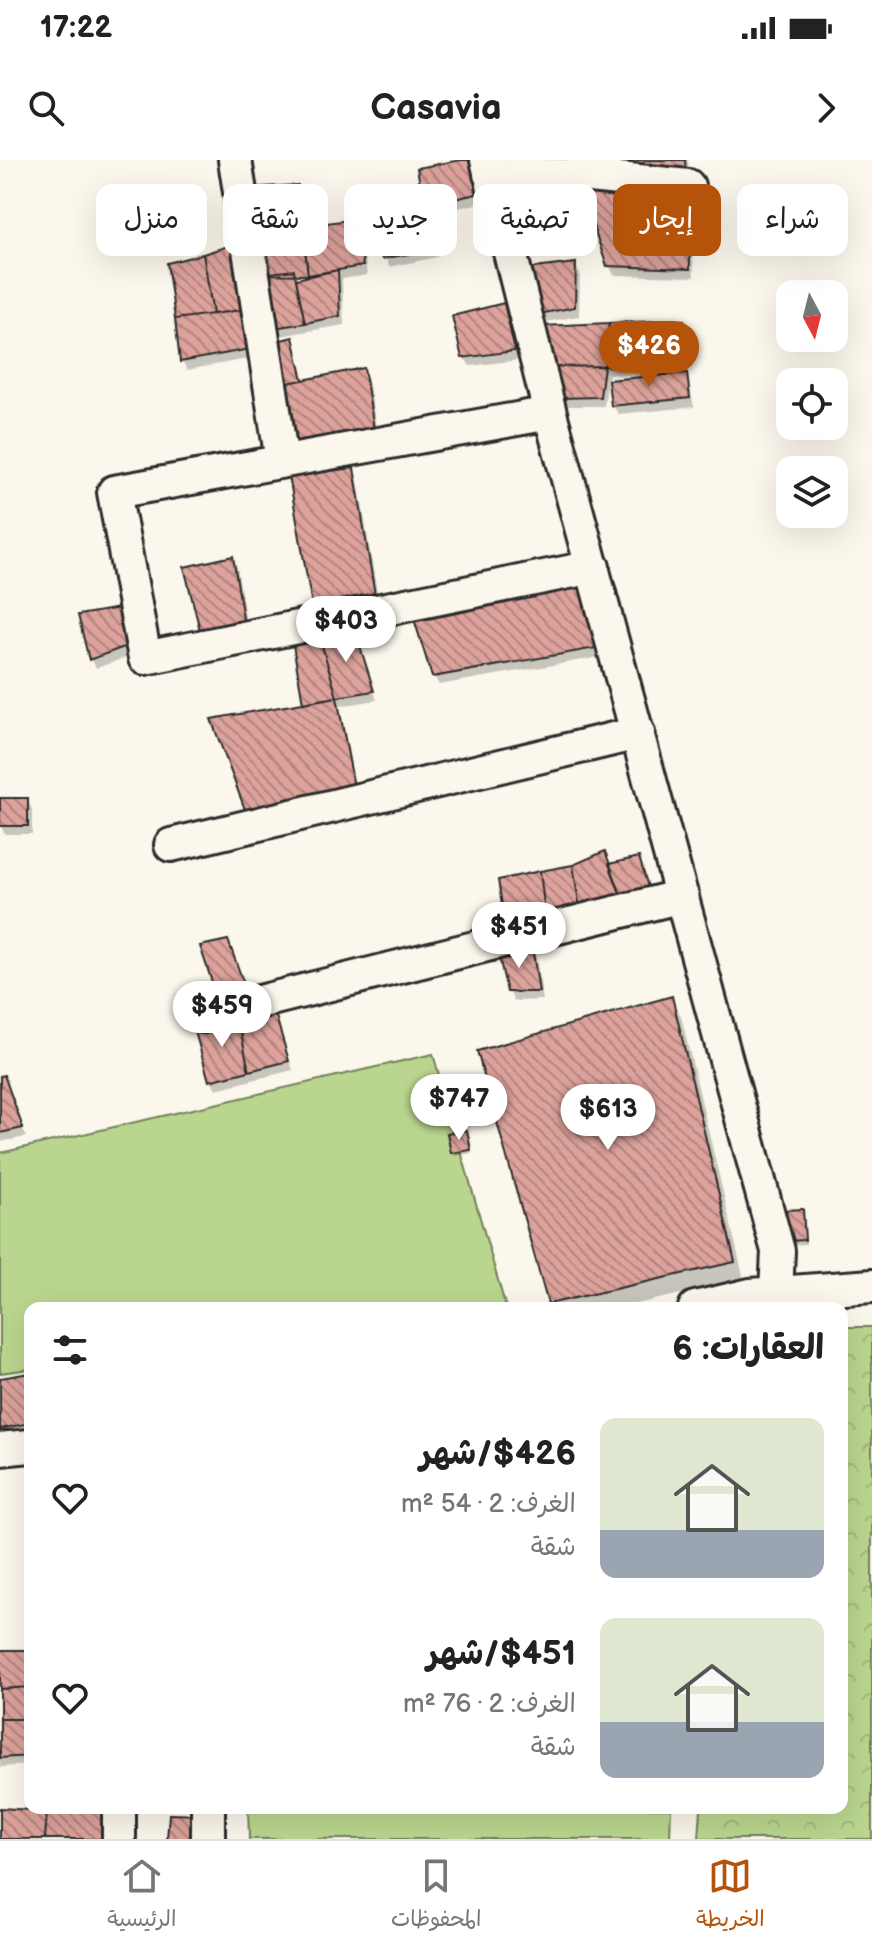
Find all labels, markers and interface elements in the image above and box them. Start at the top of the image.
text: 17:22 [40,10,112,46]
icon: search [24,86,68,130]
icon: forward [804,86,848,130]
text: Casavia [370,87,502,130]
chip: منزل [96,184,207,256]
chip: شقة [223,184,328,256]
chip: جديد [344,184,457,256]
chip: تصفية [473,184,597,256]
chip: إيجار [613,184,721,256]
chip: شراء [737,184,848,256]
north arrow [776,280,848,352]
map controls [776,280,848,528]
pin: $426 [602,321,696,389]
text: $426 [617,331,681,362]
button: locate [776,368,848,440]
button: layers [776,456,848,528]
pin: $403 [299,596,393,664]
text: $403 [314,606,378,637]
pin: $451 [472,902,566,970]
text: $451 [490,912,548,943]
pin: $459 [175,981,269,1049]
text: $459 [191,991,253,1022]
pin: $747 [412,1074,506,1142]
text: $747 [428,1084,490,1115]
pin: $613 [561,1084,655,1152]
text: $613 [578,1094,638,1125]
icon: filters [48,1328,92,1372]
text: العقارات: 6 [672,1328,824,1369]
text: $426/شهر [420,1433,576,1474]
icon: home [664,1450,760,1546]
icon: heart [48,1476,92,1520]
text: الغرف: 2 · 54 m² [401,1489,576,1520]
text: شقة [531,1532,576,1563]
text: $451/شهر [427,1633,576,1674]
icon: home [664,1650,760,1746]
icon: heart [48,1676,92,1720]
text: الغرف: 2 · 76 m² [403,1689,576,1720]
text: شقة [531,1732,576,1763]
tab: الرئيسية [107,1854,176,1938]
tab: المحفوظات [391,1854,482,1938]
tab: الخريطة [696,1854,765,1938]

